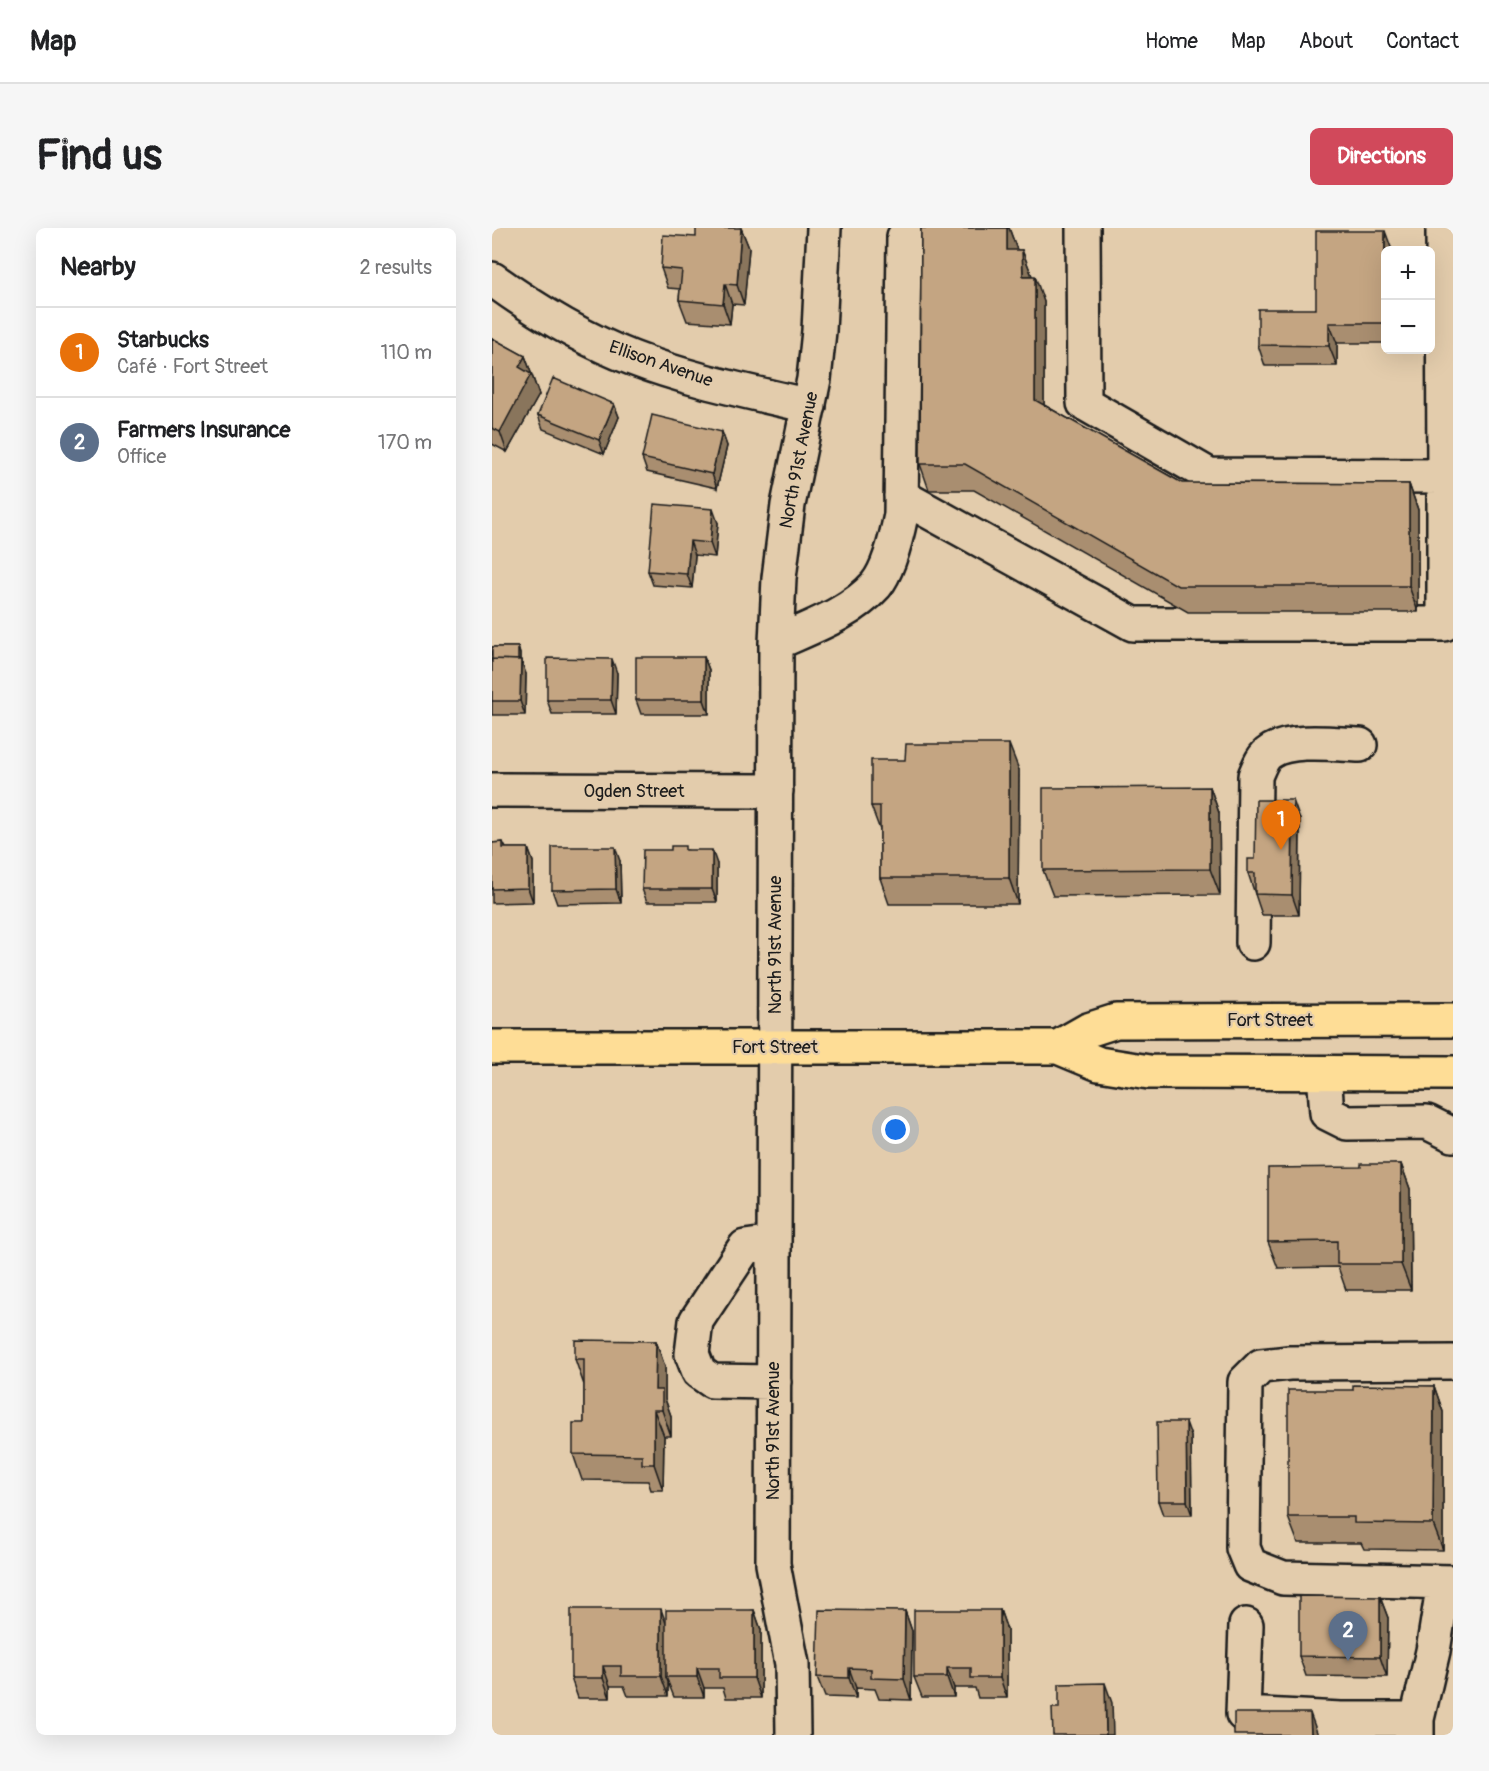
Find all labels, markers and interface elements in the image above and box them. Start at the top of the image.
text: Map [30,24,76,59]
text: Home [1145,28,1198,55]
text: Map [1231,28,1266,55]
text: About [1299,28,1353,55]
text: Contact [1386,28,1459,55]
button: Directions [1310,128,1453,185]
text: Find us [36,130,162,182]
map controls [1381,246,1435,354]
button: + [1381,246,1435,300]
text: Nearby [60,251,136,283]
text: 2 results [360,255,432,280]
button: − [1381,300,1435,354]
text: Starbucks [117,326,209,354]
street label: Ellison Avenue [606,336,716,393]
text: 1 [76,340,83,365]
text: 110 m [381,340,432,365]
text: Café · Fort Street [117,354,268,379]
street label: North 91st Avenue [774,390,824,530]
text: Farmers Insurance [117,416,290,444]
text: 2 [74,430,85,455]
text: 170 m [378,430,432,455]
text: Office [117,444,166,469]
street label: Ogden Street [584,780,685,803]
pin: 1 [1262,800,1300,850]
street label: North 91st Avenue [764,876,787,1014]
street label: Fort Street [1227,1009,1314,1032]
street label: Fort Street [732,1036,819,1059]
your location [881,1115,910,1144]
street label: North 91st Avenue [762,1362,785,1500]
pin: 2 [1328,1612,1368,1661]

